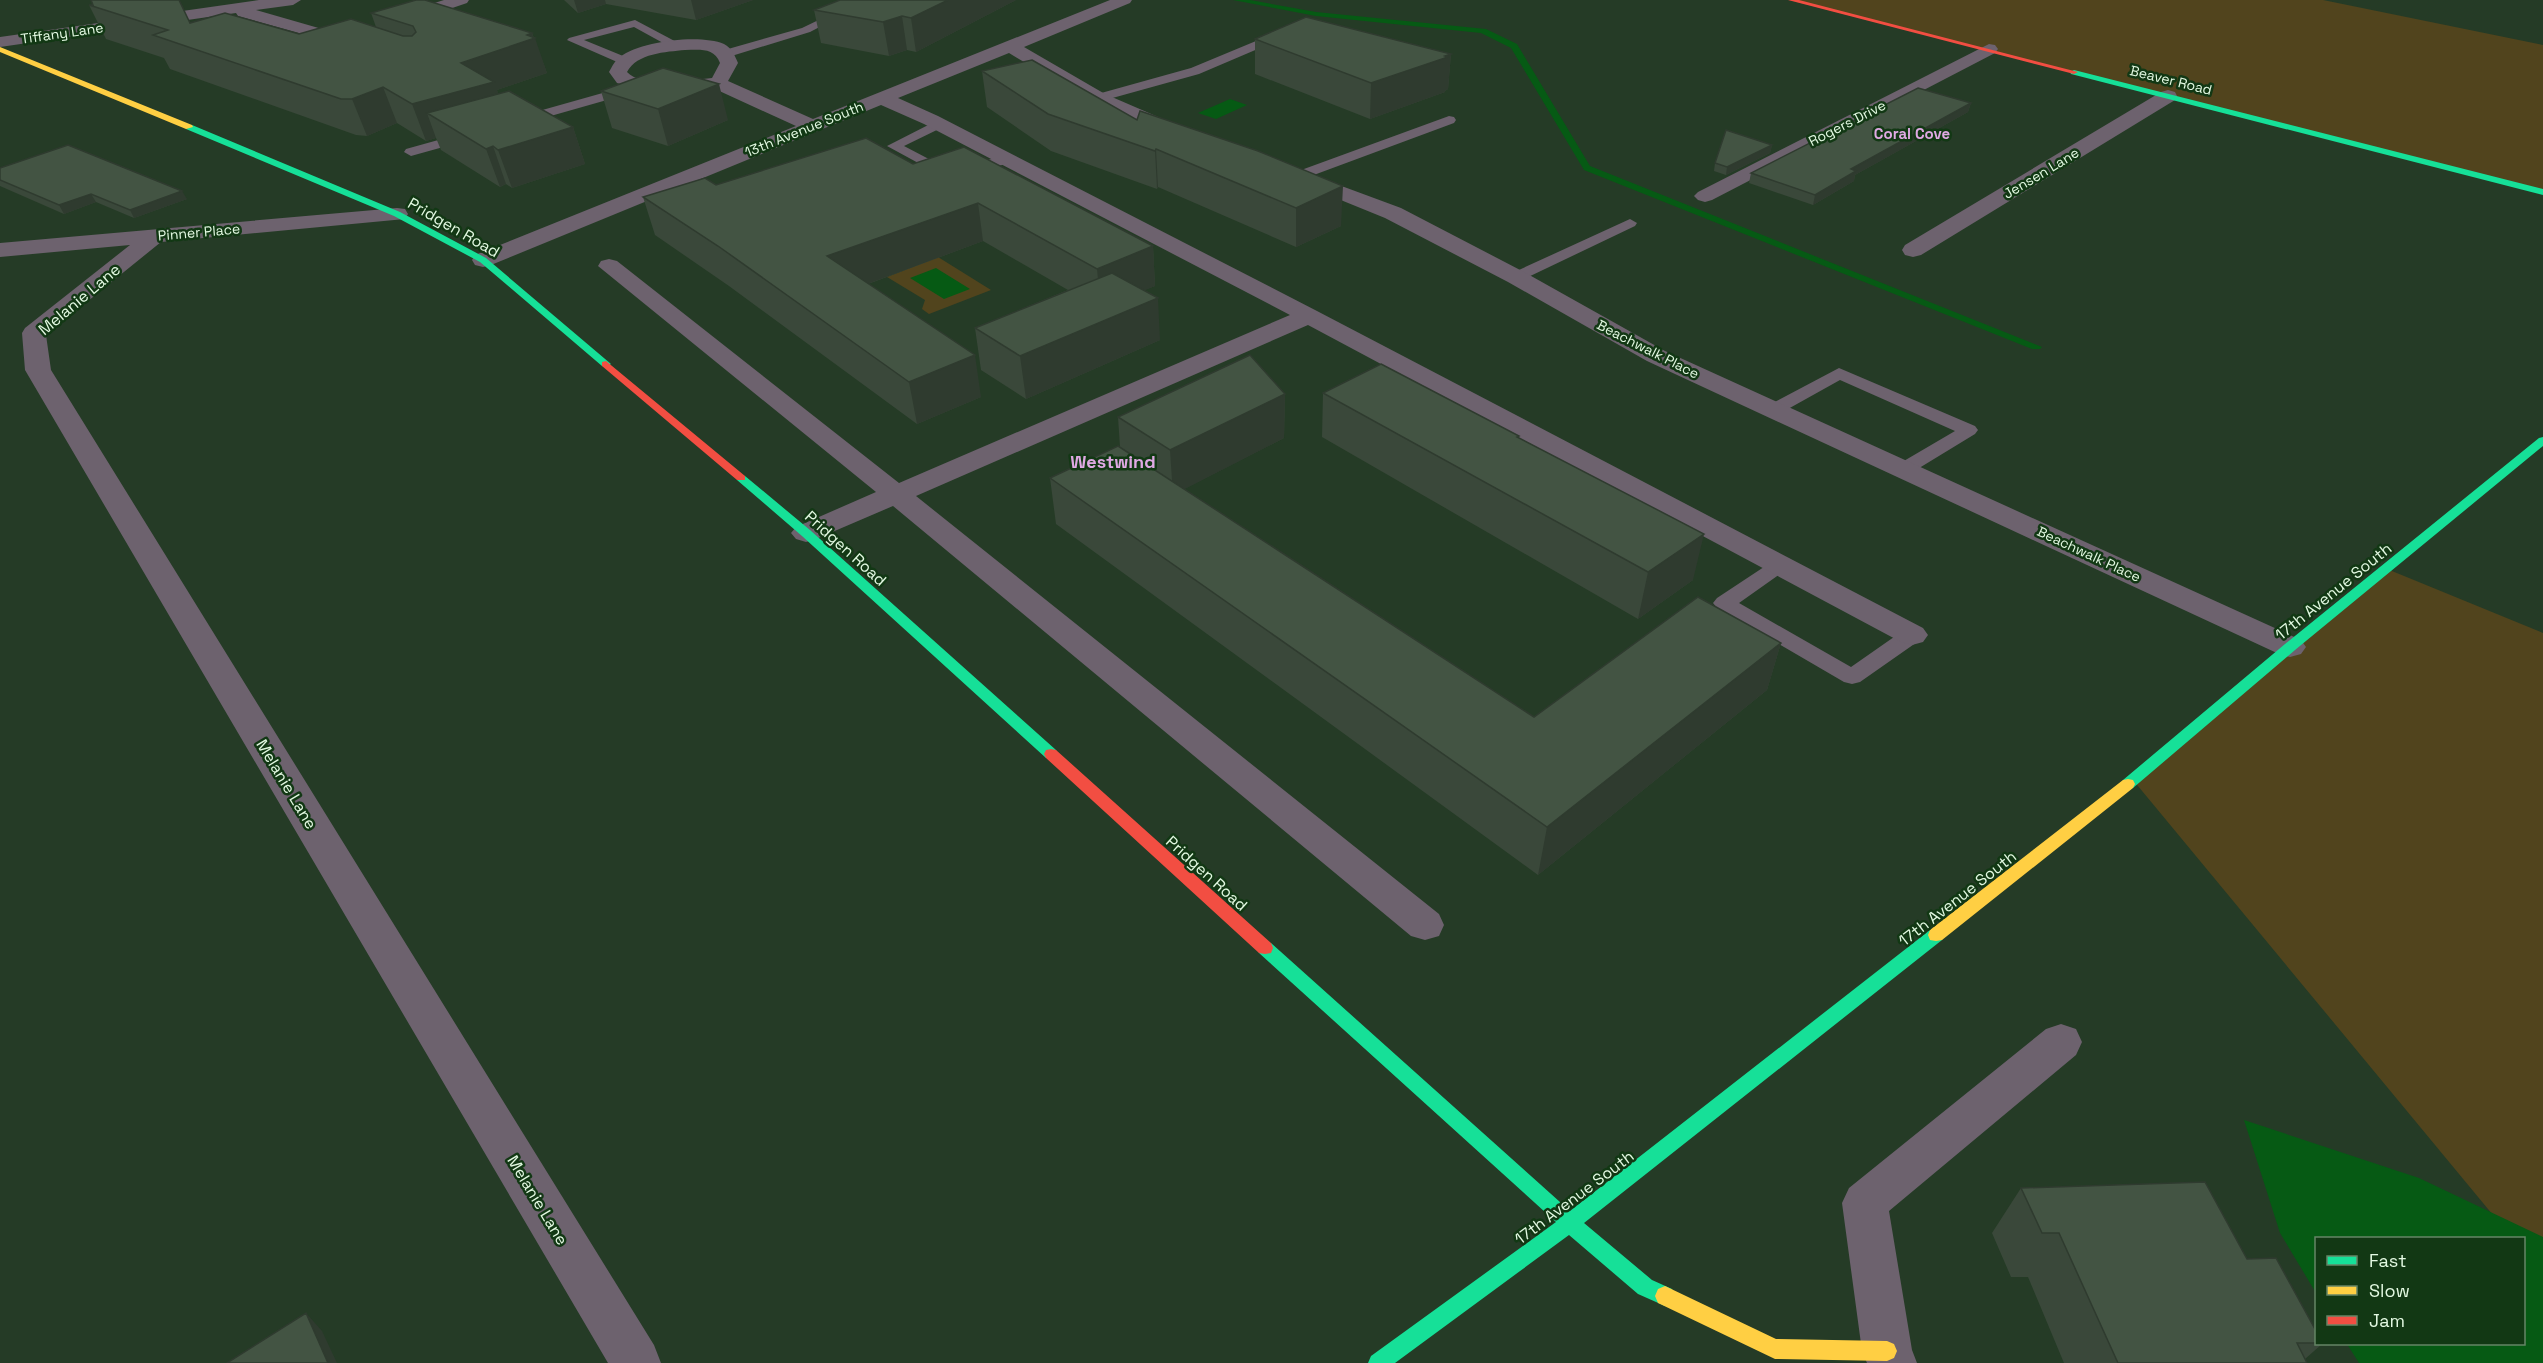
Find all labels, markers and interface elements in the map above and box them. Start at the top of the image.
street label: Tiffany Lane [19,18,105,48]
street label: Beaver Road [2128,61,2214,99]
street label: Rogers Drive [1805,96,1889,150]
street label: 13th Avenue South [742,97,866,161]
district label: Coral Cove [1874,124,1951,143]
street label: Jensen Lane [2000,143,2082,203]
street label: Pridgen Road [404,193,504,262]
street label: Pinner Place [157,219,241,245]
street label: Melanie Lane [34,259,125,340]
street label: Beachwalk Place [1594,315,1702,383]
district label: Westwind [1070,450,1156,473]
street label: Pridgen Road [800,506,891,591]
street label: Beachwalk Place [2034,522,2144,586]
street label: 17th Avenue South [2271,538,2396,645]
street label: Melanie Lane [252,736,322,833]
street label: Pridgen Road [1161,831,1252,916]
street label: 17th Avenue South [1894,846,2021,951]
street label: 17th Avenue South [1510,1146,1638,1249]
street label: Melanie Lane [503,1152,573,1249]
legend [2315,1237,2525,1345]
text: Fast [2369,1249,2406,1272]
text: Slow [2369,1279,2410,1302]
text: Jam [2369,1309,2405,1332]

